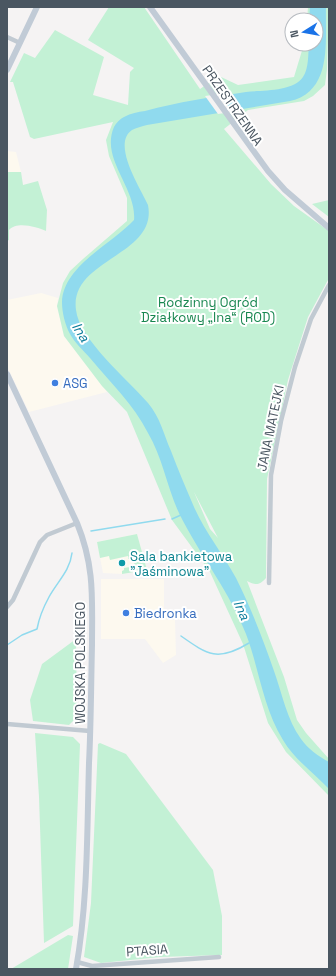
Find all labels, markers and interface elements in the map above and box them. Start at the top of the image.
north arrow [284,12,324,52]
text: N [287,29,302,39]
street label: PRZESTRZENNA [199,62,267,149]
park label: Rodzinny Ogród Działkowy „Ina“ (ROD) [141,294,275,326]
water label: Ina [68,319,94,346]
place label: ASG [63,375,88,392]
marker: ASG [50,378,60,388]
street label: JANA MATEJKI [253,383,288,473]
place label: Sala bankietowa "Jaśminowa" [130,548,233,580]
marker: Sala bankietowa "Jaśminowa" [117,558,127,568]
water label: Ina [230,597,255,624]
street label: WOJSKA POLSKIEGO [72,602,89,724]
place label: Biedronka [134,605,197,622]
marker: Biedronka [121,608,131,618]
street label: PTASIA [126,941,169,960]

